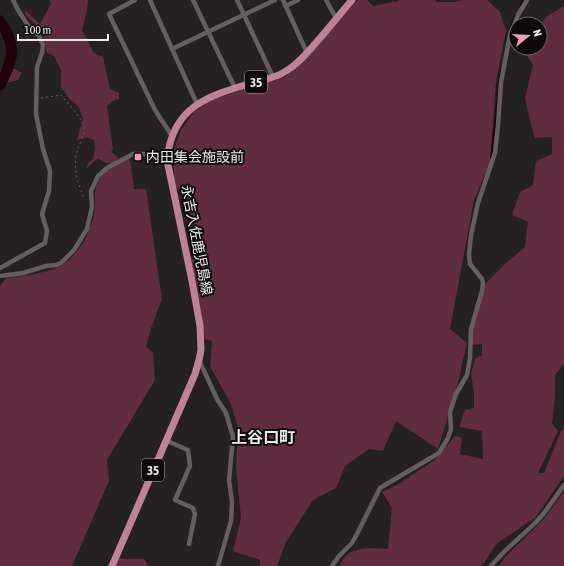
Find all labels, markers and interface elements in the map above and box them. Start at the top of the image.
scale bar [18,16,108,42]
north arrow [508,16,548,56]
text: 100 m [24,23,51,37]
text: N [531,28,544,38]
road number: 35 [245,71,267,93]
place label: 内田集会施設前 [146,149,244,165]
marker: 内田集会施設前 [133,152,143,162]
street label: 永吉入佐鹿児島線 [178,184,216,296]
district label: 上谷口町 [231,428,295,446]
road number: 35 [142,459,164,481]

